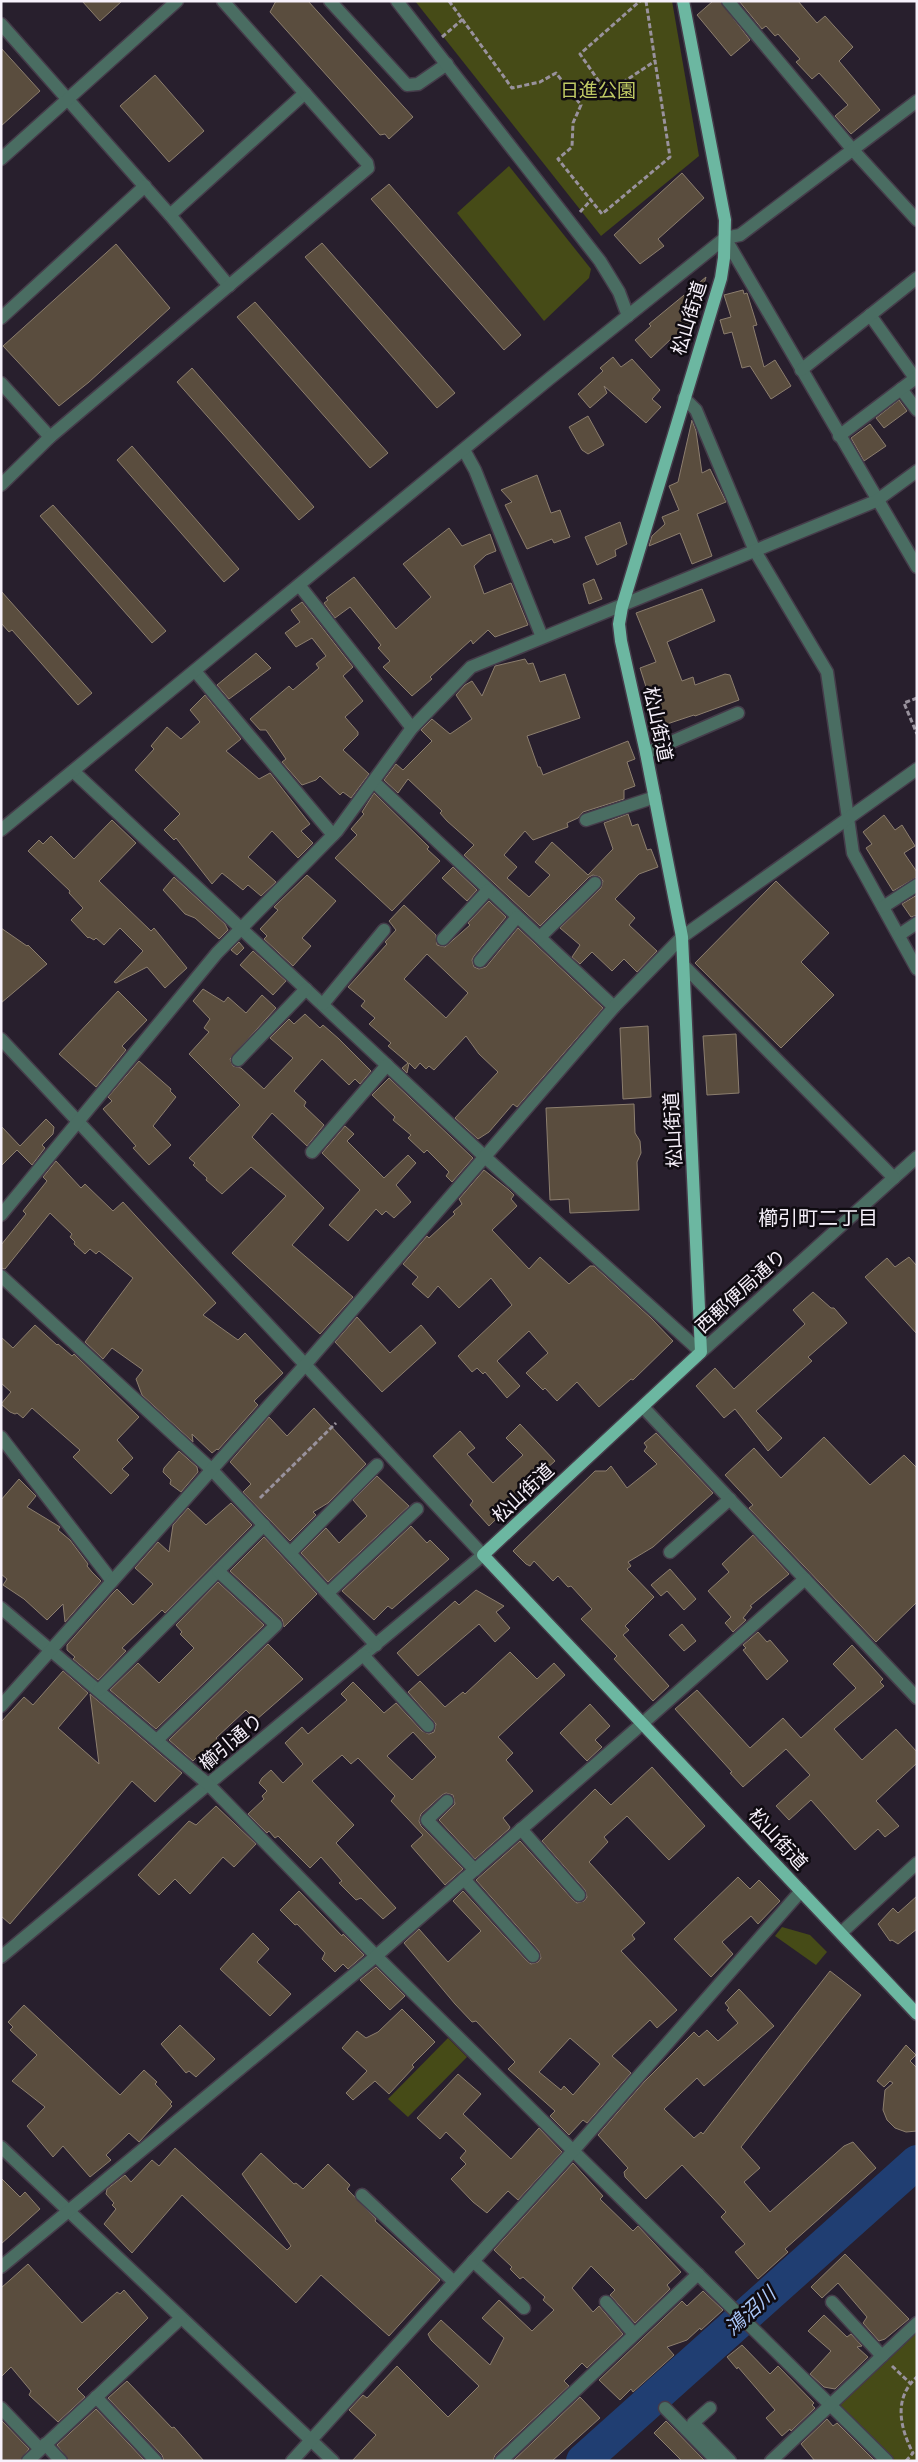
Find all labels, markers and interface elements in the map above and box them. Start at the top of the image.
park label: 日進公園 [560,79,636,102]
street label: 松山街道 [667,278,711,358]
street label: 松山街道 [639,684,677,764]
street label: 松山街道 [660,1091,686,1169]
district label: 櫛引町二丁目 [758,1206,878,1230]
street label: 西郵便局通り [691,1244,791,1338]
street label: 松山街道 [487,1459,559,1527]
street label: 櫛引通り [194,1709,268,1775]
street label: 松山街道 [744,1803,812,1875]
water label: 鴻沼川 [720,2281,782,2340]

